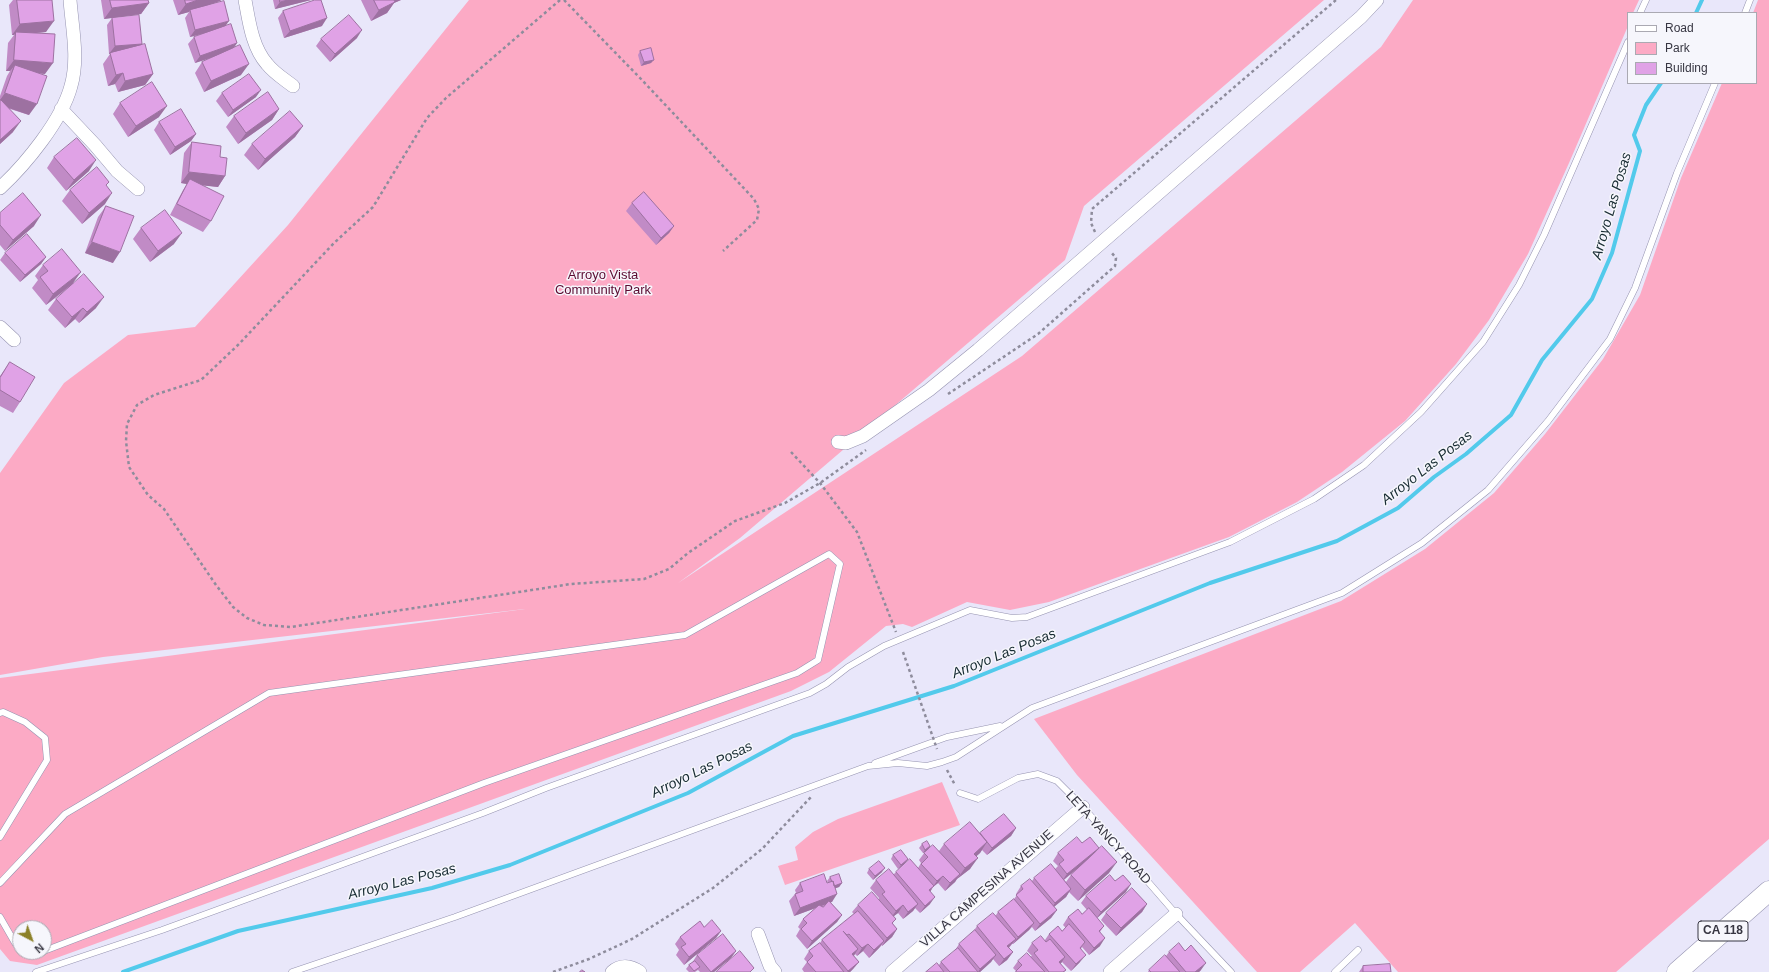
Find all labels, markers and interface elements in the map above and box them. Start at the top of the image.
legend [1627,12,1757,84]
text: Road [1665,21,1694,35]
text: Park [1665,41,1690,55]
text: Building [1665,61,1708,75]
water label: Arroyo Las Posas [1589,151,1635,261]
park label: Arroyo Vista Community Park [555,267,651,298]
water label: Arroyo Las Posas [1378,427,1476,509]
water label: Arroyo Las Posas [950,626,1058,682]
water label: Arroyo Las Posas [649,738,755,802]
street label: LETA YANCY ROAD [1062,788,1154,888]
street label: VILLA CAMPESINA AVENUE [917,827,1057,951]
water label: Arroyo Las Posas [346,860,458,904]
north arrow [12,920,52,960]
road number: CA 118 [1698,921,1748,941]
text: N [32,941,46,955]

